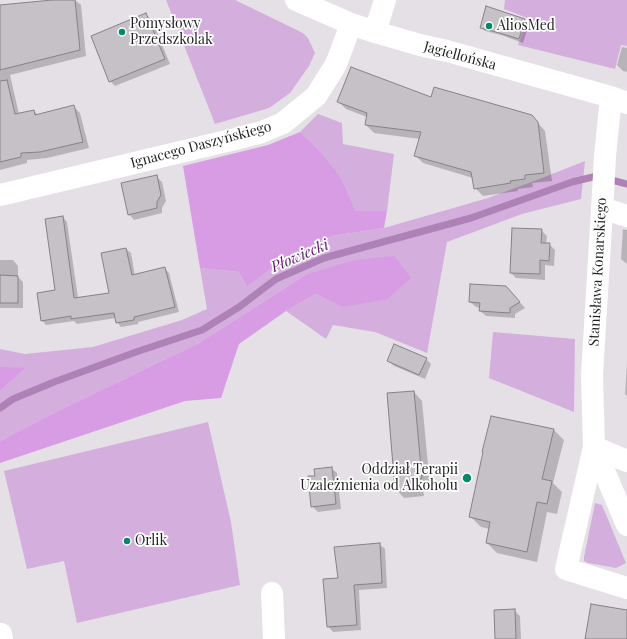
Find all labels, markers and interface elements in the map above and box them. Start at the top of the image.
place label: Pomysłowy Przedszkolak [130,16,213,48]
place label: AliosMed [497,18,555,34]
marker: AliosMed [484,21,494,31]
marker: Pomysłowy Przedszkolak [117,27,127,37]
street label: Jagiellońska [422,38,498,74]
street label: Ignacego Daszyńskiego [129,118,273,172]
street label: Stanisława Konarskiego [586,197,610,347]
water label: Płowiecki [269,236,331,276]
place label: Oddział Terapii Uzależnienia od Alkoholu [300,462,458,494]
marker: Oddział Terapii Uzależnienia od Alkoholu [461,472,473,484]
place label: Orlik [135,533,167,549]
marker: Orlik [122,536,132,546]

